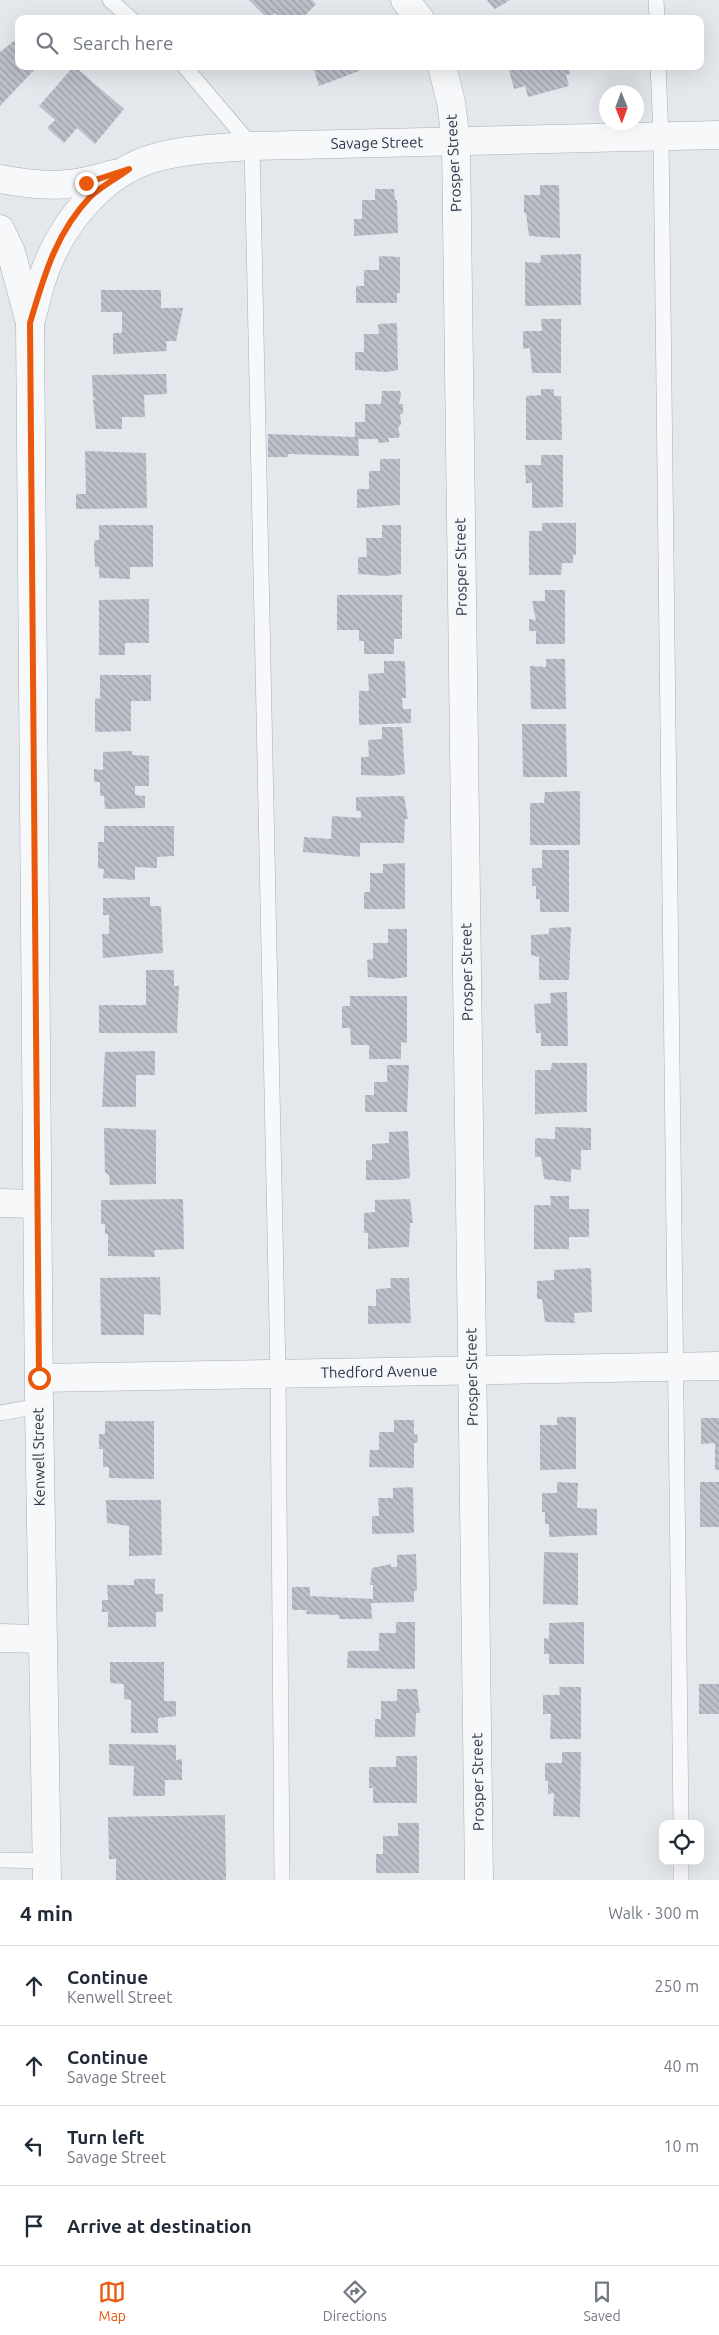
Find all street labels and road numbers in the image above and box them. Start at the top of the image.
street label: Prosper Street [442,114,465,212]
street label: Savage Street [330,133,424,152]
street label: Prosper Street [451,518,470,616]
street label: Prosper Street [457,923,476,1021]
street label: Prosper Street [462,1328,481,1426]
street label: Thedford Avenue [320,1362,438,1381]
street label: Kenwell Street [29,1407,48,1507]
street label: Prosper Street [468,1733,487,1831]

